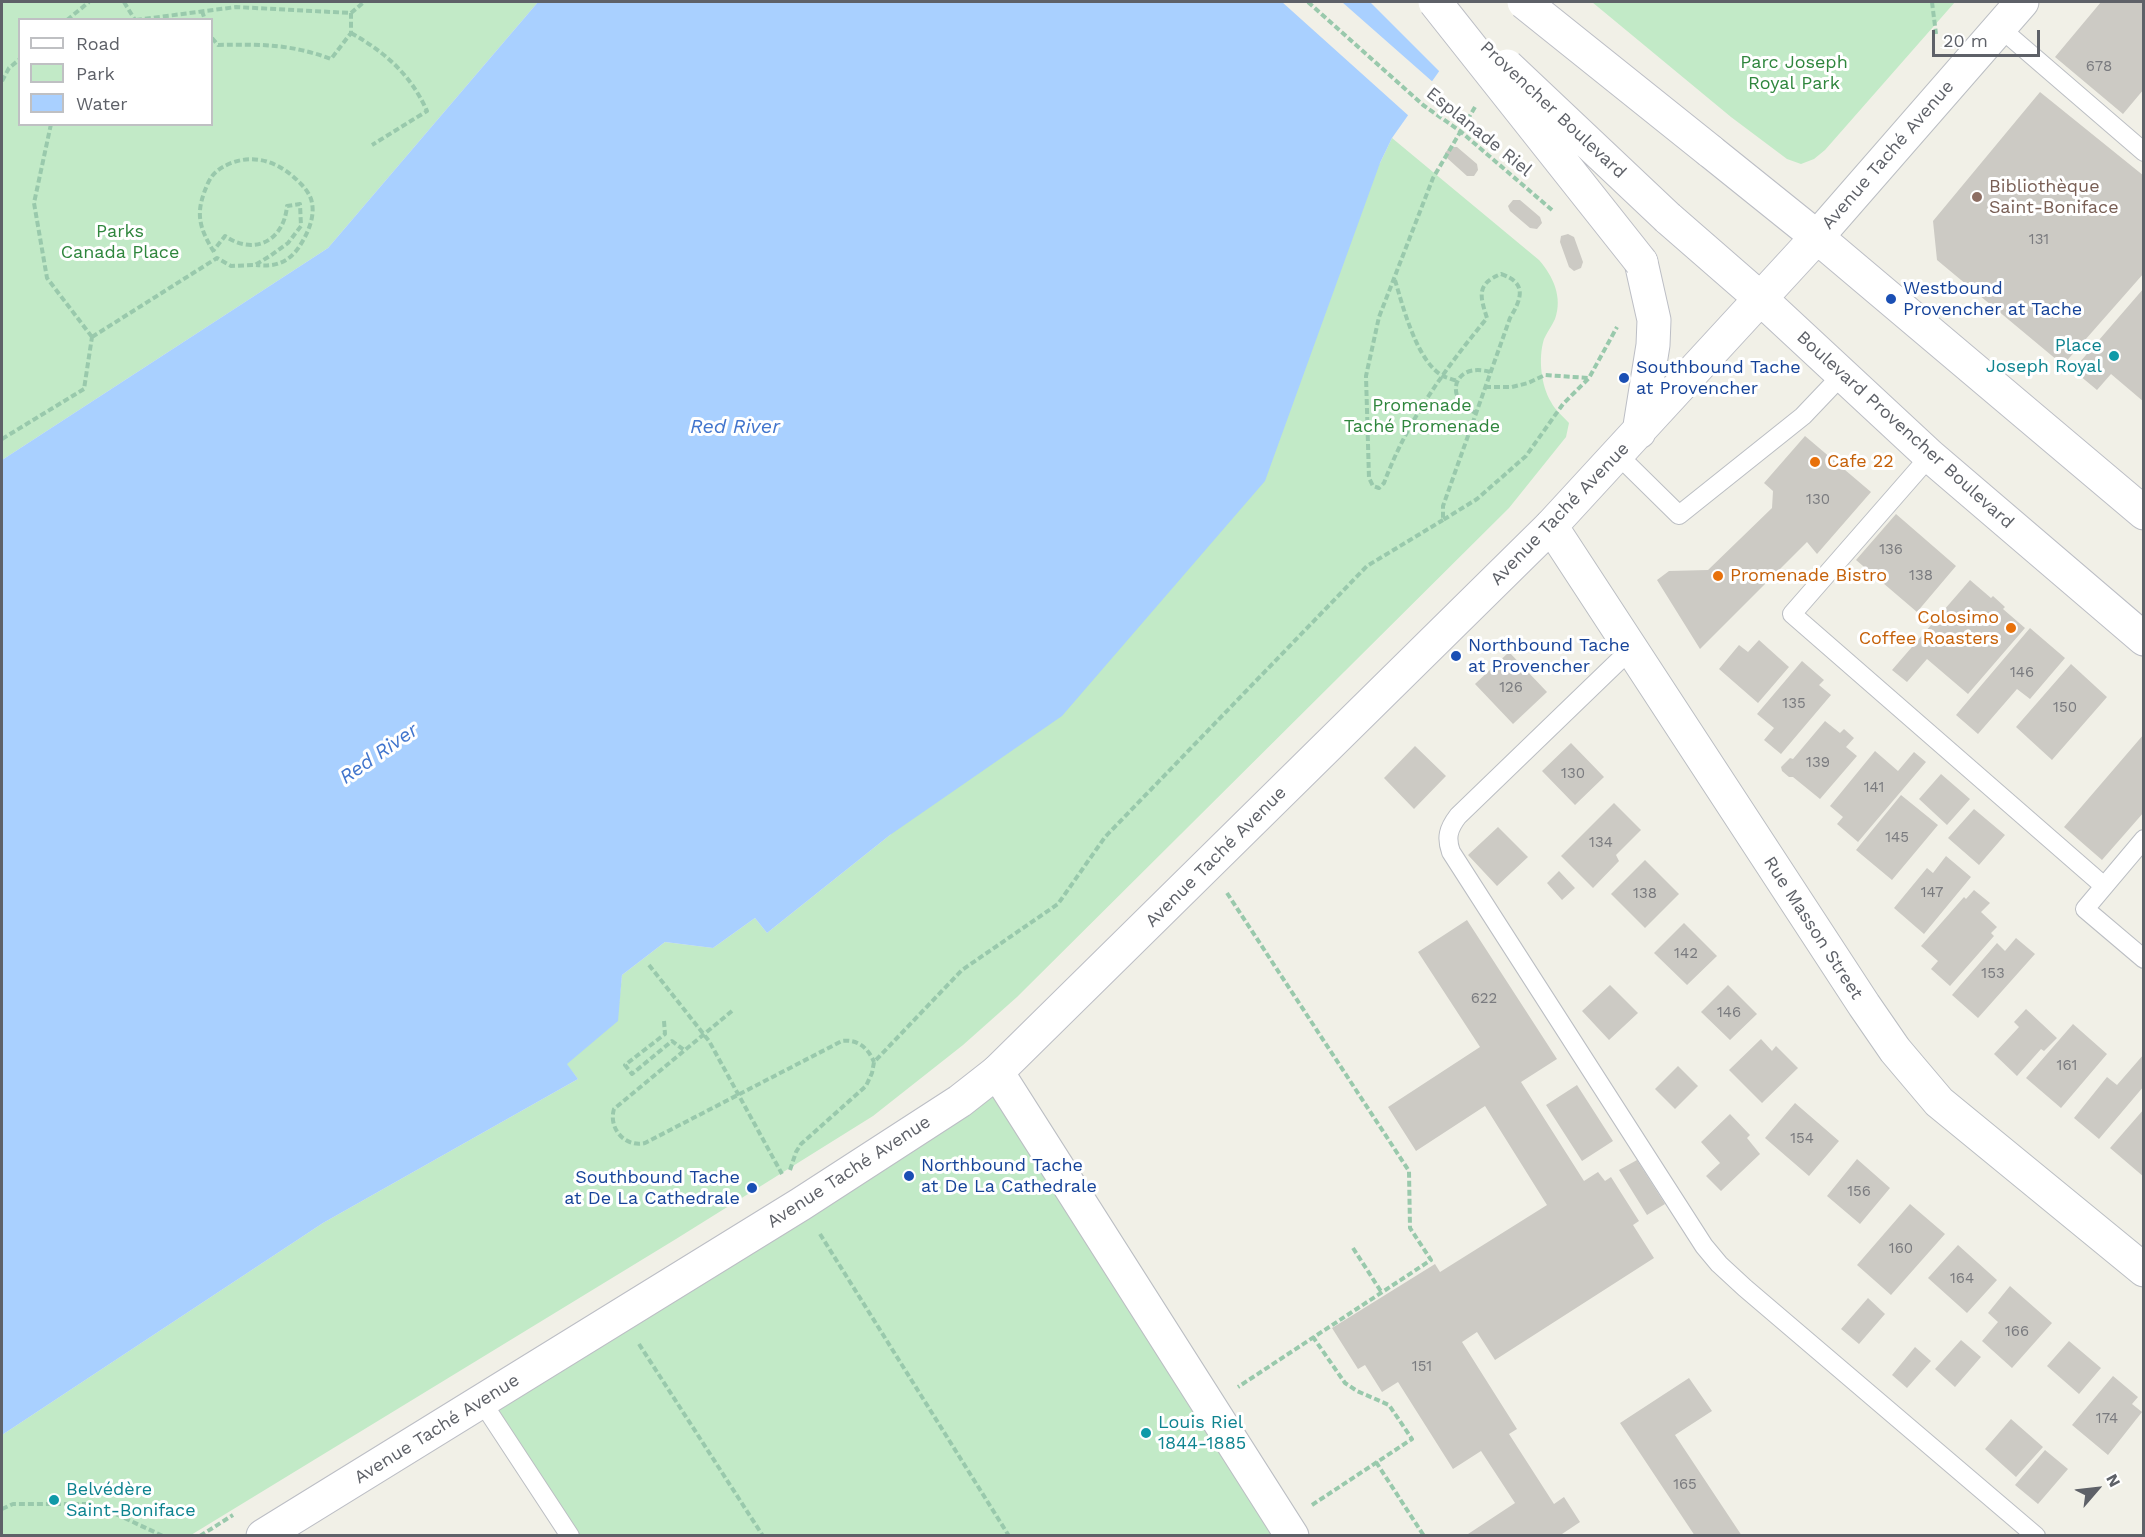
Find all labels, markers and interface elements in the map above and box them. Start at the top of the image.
legend [18,18,213,126]
scale bar [1935,18,2043,56]
text: 20 m [1943,30,1988,51]
text: Road [76,33,120,54]
street label: Provencher Boulevard [1476,37,1630,183]
park label: Parc Joseph Royal Park [1740,52,1848,94]
house number: 678 [2086,58,2112,76]
text: Park [76,63,115,84]
street label: Avenue Taché Avenue [1817,76,1959,234]
street label: Esplanade Riel [1422,83,1536,181]
text: Water [76,93,128,114]
place label: Bibliothèque Saint-Boniface [1989,176,2119,219]
marker: Bibliothèque Saint-Boniface [1970,190,1984,204]
park label: Parks Canada Place [61,221,179,264]
house number: 131 [2029,231,2049,249]
place label: Westbound Provencher at Tache [1903,278,2082,320]
marker: Westbound Provencher at Tache [1884,292,1898,306]
street label: Boulevard Provencher Boulevard [1792,327,2018,533]
place label: Place Joseph Royal [1986,335,2102,378]
marker: Place Joseph Royal [2107,349,2121,363]
place label: Southbound Tache at Provencher [1636,357,1801,400]
marker: Southbound Tache at Provencher [1617,371,1631,385]
park label: Promenade Taché Promenade [1344,395,1500,438]
water label: Red River [690,415,780,439]
street label: Avenue Taché Avenue [1486,438,1634,590]
place label: Cafe 22 [1827,451,1894,473]
marker: Cafe 22 [1808,455,1822,469]
house number: 130 [1806,491,1830,509]
house number: 136 [1879,541,1903,559]
place label: Promenade Bistro [1730,565,1887,587]
house number: 138 [1909,567,1933,585]
marker: Promenade Bistro [1711,569,1725,583]
place label: Colosimo Coffee Roasters [1859,607,1999,650]
marker: Colosimo Coffee Roasters [2004,621,2018,635]
place label: Northbound Tache at Provencher [1468,635,1630,678]
marker: Northbound Tache at Provencher [1449,649,1463,663]
house number: 146 [2010,664,2034,682]
house number: 126 [1499,679,1523,697]
house number: 135 [1782,695,1806,713]
house number: 150 [2053,699,2077,717]
water label: Red River [335,718,423,790]
house number: 139 [1806,754,1830,772]
house number: 130 [1561,765,1585,783]
house number: 141 [1864,779,1884,797]
street label: Avenue Taché Avenue [1141,782,1291,932]
house number: 145 [1885,829,1909,847]
house number: 134 [1589,834,1613,852]
street label: Rue Masson Street [1759,852,1867,1004]
house number: 147 [1921,884,1943,902]
house number: 138 [1633,885,1657,903]
house number: 142 [1674,945,1698,963]
house number: 153 [1981,965,2005,983]
house number: 622 [1471,990,1497,1008]
house number: 146 [1717,1004,1741,1022]
house number: 161 [2057,1057,2077,1075]
street label: Avenue Taché Avenue [763,1111,935,1233]
house number: 154 [1790,1130,1814,1148]
place label: Northbound Tache at De La Cathedrale [921,1155,1097,1198]
place label: Southbound Tache at De La Cathedrale [564,1167,740,1210]
marker: Northbound Tache at De La Cathedrale [902,1169,916,1183]
marker: Southbound Tache at De La Cathedrale [745,1181,759,1195]
house number: 156 [1847,1183,1871,1201]
house number: 160 [1889,1240,1913,1258]
house number: 164 [1950,1270,1974,1288]
house number: 166 [2005,1323,2029,1341]
house number: 151 [1412,1358,1432,1376]
street label: Avenue Taché Avenue [351,1369,523,1489]
house number: 174 [2096,1410,2118,1428]
place label: Louis Riel 1844-1885 [1158,1412,1246,1454]
marker: Louis Riel 1844-1885 [1139,1426,1153,1440]
north arrow [2067,1459,2127,1519]
text: N [2102,1471,2125,1490]
house number: 165 [1673,1476,1697,1494]
place label: Belvédère Saint-Boniface [66,1479,196,1522]
marker: Belvédère Saint-Boniface [47,1493,61,1507]

